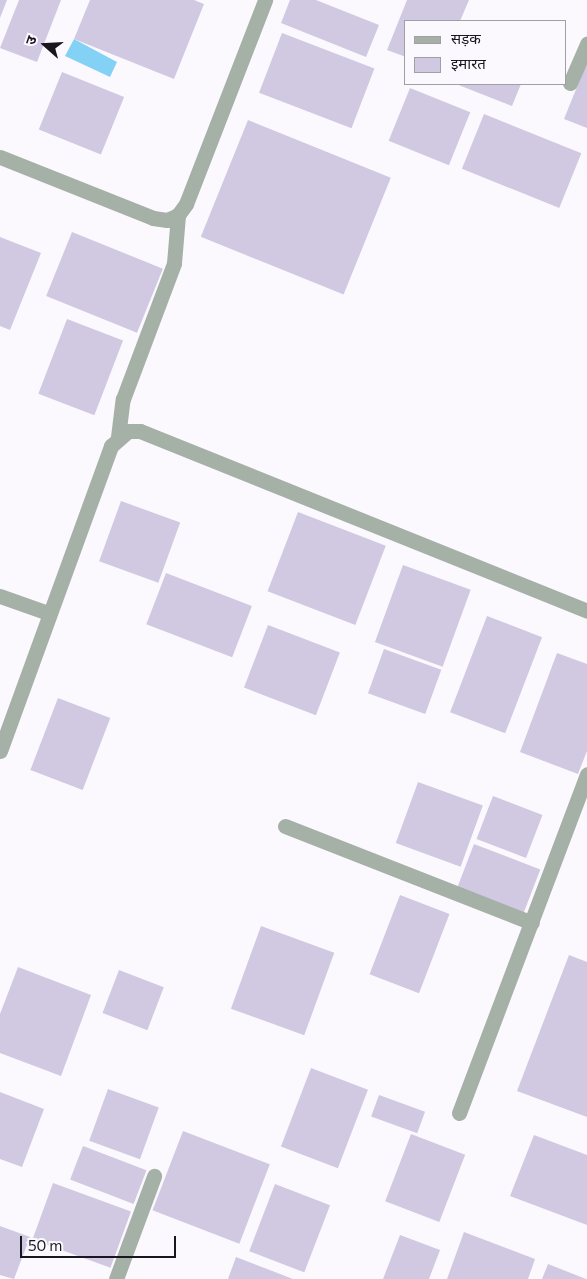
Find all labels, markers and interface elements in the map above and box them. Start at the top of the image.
north arrow [20,20,70,70]
legend [404,20,567,85]
text: सड़क [451,29,481,47]
text: उ [21,33,40,47]
text: इमारत [451,54,486,72]
scale bar [22,1226,179,1258]
text: 50 m [28,1236,62,1254]

